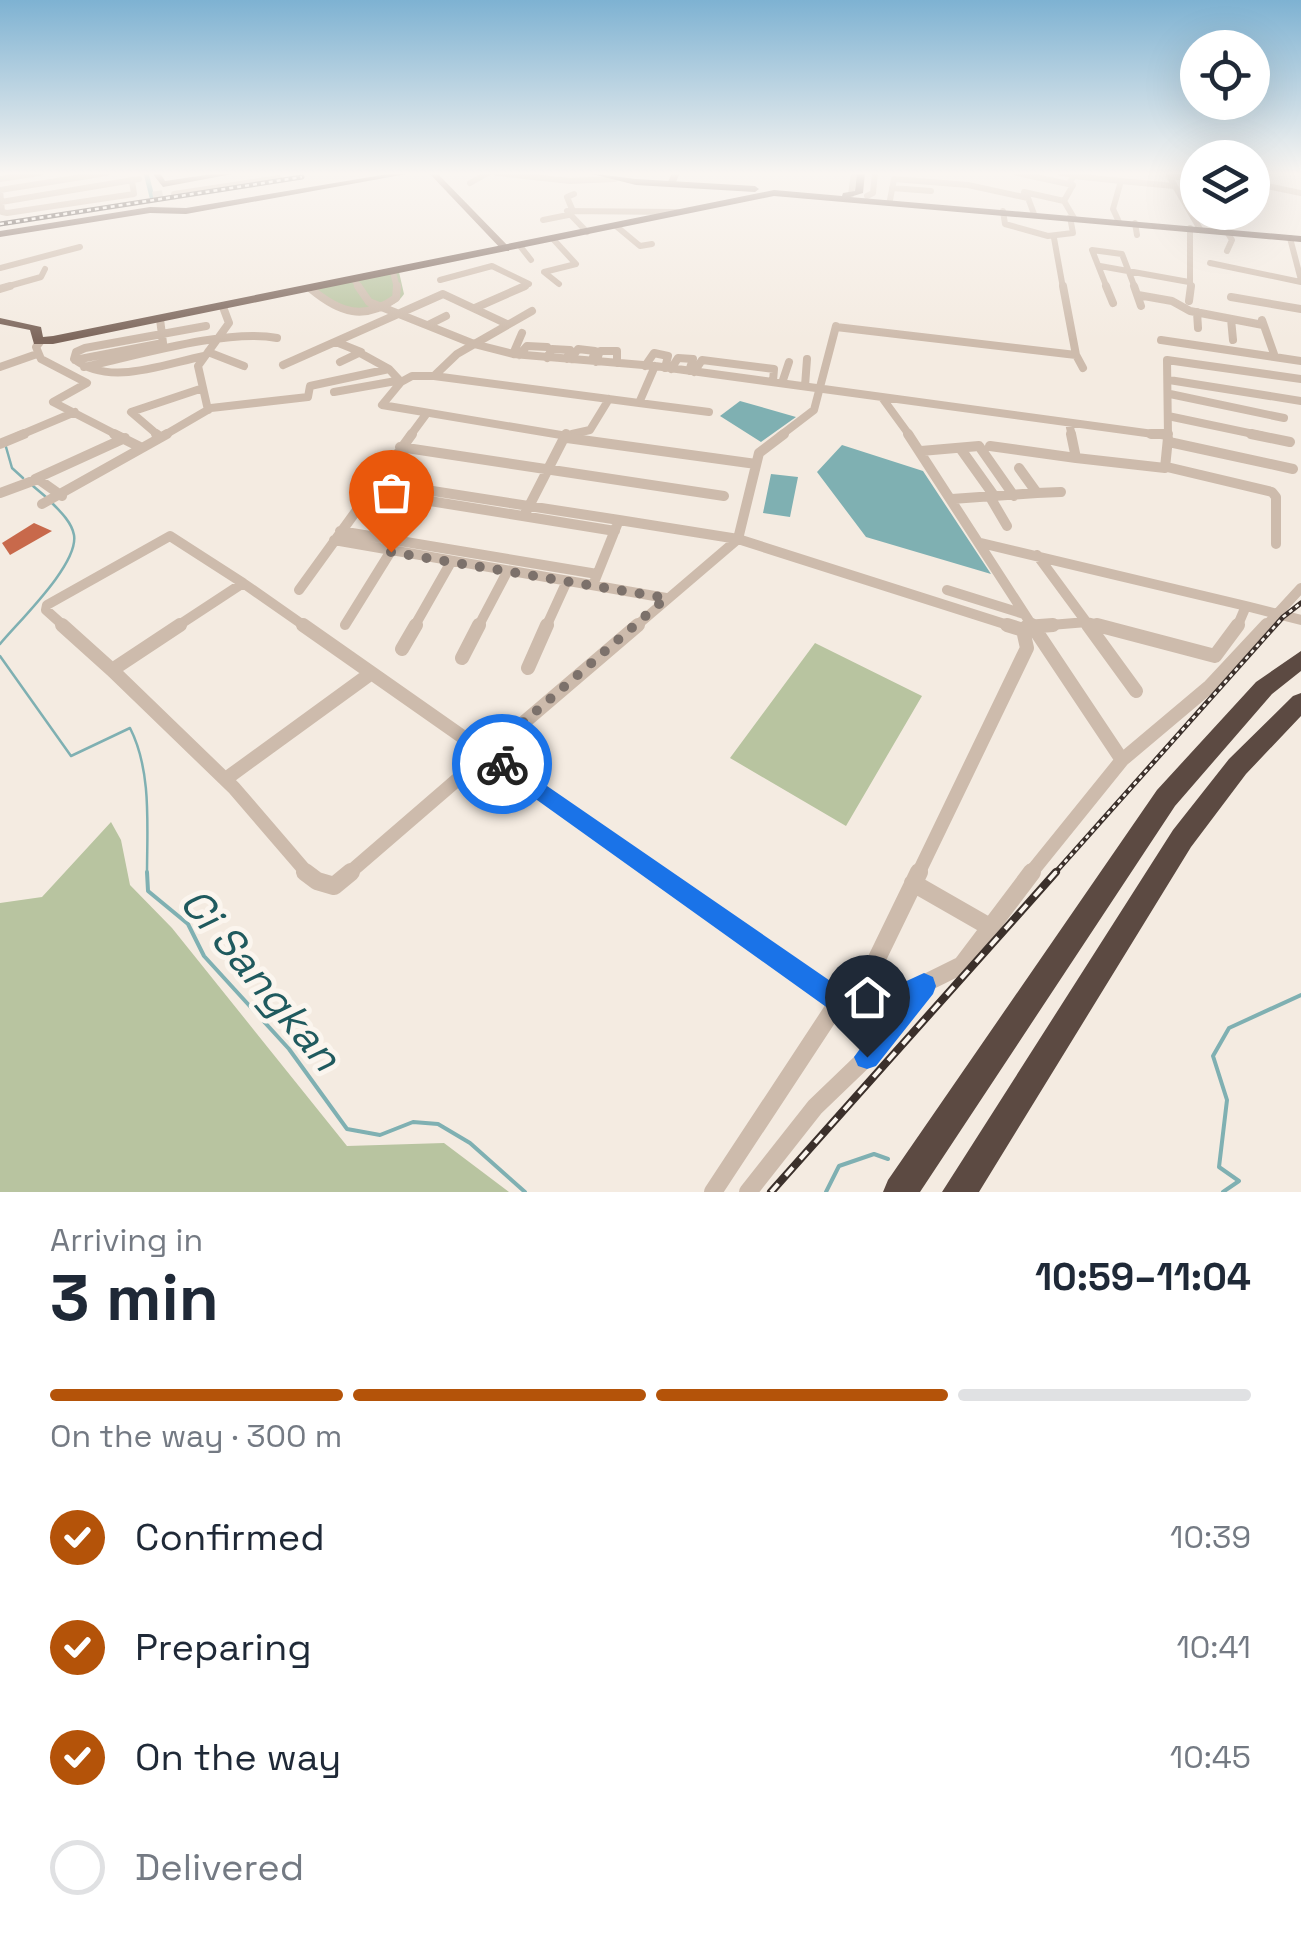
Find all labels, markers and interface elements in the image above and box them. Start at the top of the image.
map controls [1180,30,1270,230]
button: locate [1180,30,1270,120]
button: layers [1180,140,1270,230]
pin [349,450,434,553]
icon: bag [364,465,419,520]
courier [452,714,552,814]
icon: bike [475,737,530,792]
water label: Ci Sangkan [169,877,354,1082]
pin [825,955,910,1058]
icon: home [840,970,895,1025]
text: Arriving in [50,1220,203,1260]
text: 10:59–11:04 [1035,1253,1251,1301]
text: 3 min [50,1256,219,1339]
text: On the way · 300 m [50,1416,342,1456]
icon: check [50,1510,105,1565]
text: Confirmed [135,1513,325,1561]
text: 10:39 [1170,1517,1251,1557]
icon: check [50,1620,105,1675]
text: Preparing [135,1623,312,1671]
text: 10:41 [1176,1627,1251,1667]
icon: check [50,1730,105,1785]
text: On the way [135,1733,341,1781]
text: 10:45 [1170,1737,1251,1777]
text: Delivered [135,1843,304,1891]

